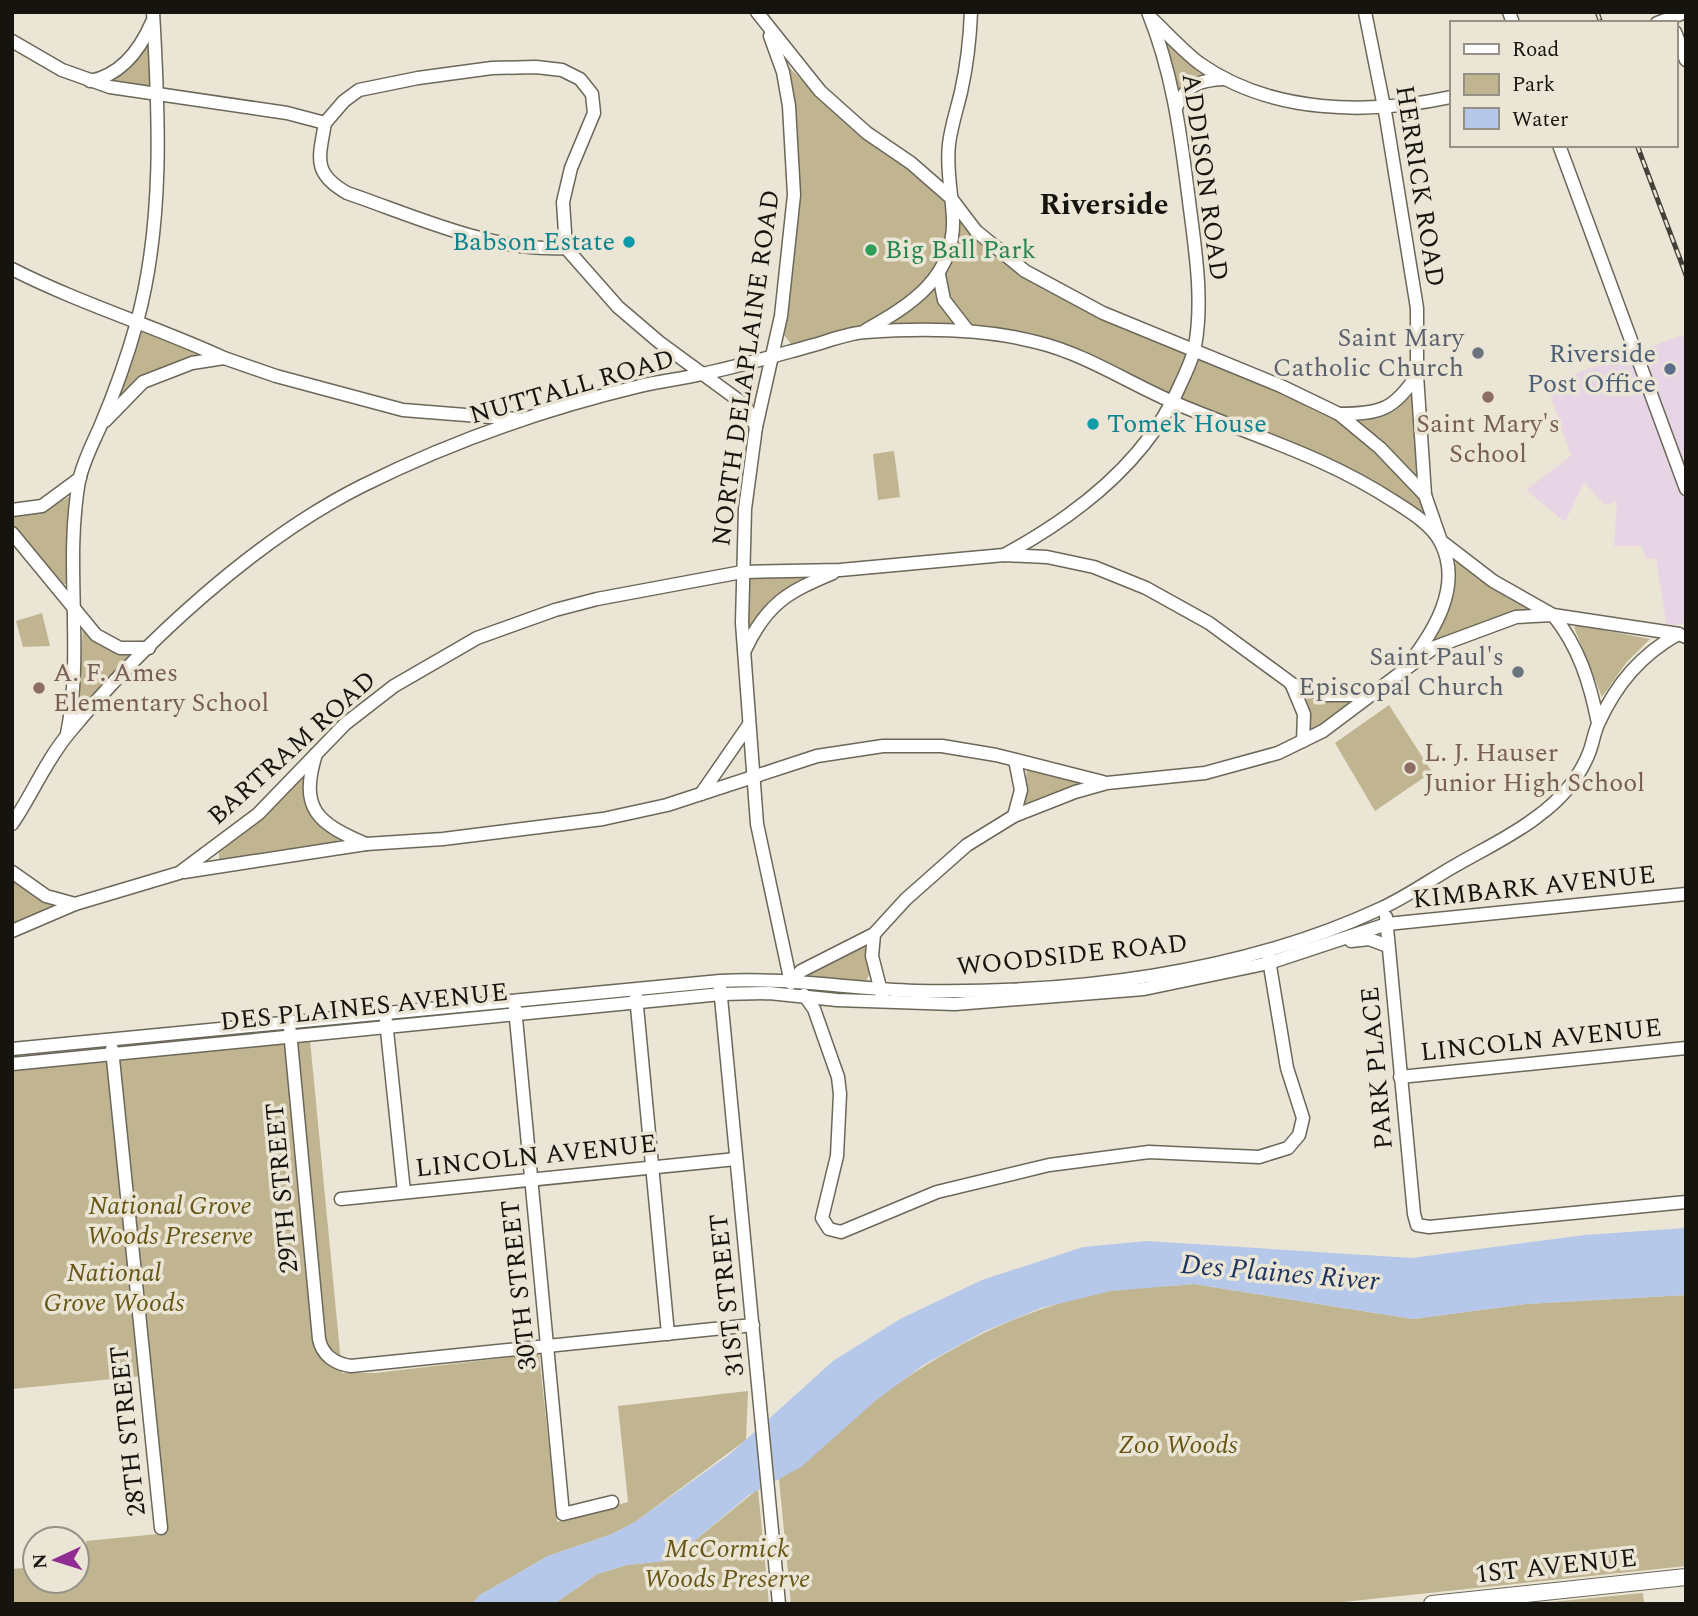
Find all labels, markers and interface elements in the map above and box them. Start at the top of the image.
legend [1450,21,1677,147]
text: Road [1512,34,1559,66]
text: Park [1512,69,1556,101]
street label: ADDISON ROAD [1171,71,1239,283]
street label: HERRICK ROAD [1384,82,1456,290]
text: Water [1512,104,1568,136]
district label: Riverside [1039,182,1169,228]
street label: NORTH DELAPLAINE ROAD [701,187,791,549]
place label: Babson Estate [452,222,615,262]
place label: Big Ball Park [885,230,1036,270]
marker: Babson Estate [621,234,637,250]
marker: Big Ball Park [863,242,879,258]
place label: Saint Mary Catholic Church [1273,318,1466,388]
place label: Riverside Post Office [1527,334,1656,404]
street label: NUTTALL ROAD [465,339,679,435]
marker: Saint Mary Catholic Church [1470,345,1486,361]
marker: Riverside Post Office [1662,361,1678,377]
marker: Saint Mary's School [1480,389,1496,405]
place label: Tomek House [1107,404,1267,444]
place label: Saint Mary's School [1416,404,1560,474]
marker: Tomek House [1085,416,1101,432]
place label: Saint Paul's Episcopal Church [1298,637,1504,707]
place label: A. F. Ames Elementary School [53,653,269,723]
street label: BARTRAM ROAD [198,661,386,835]
marker: Saint Paul's Episcopal Church [1510,664,1526,680]
marker: A. F. Ames Elementary School [31,680,47,696]
place label: L. J. Hauser Junior High School [1424,733,1645,803]
marker: L. J. Hauser Junior High School [1402,760,1418,776]
street label: KIMBARK AVENUE [1411,854,1657,920]
street label: WOODSIDE ROAD [955,923,1189,987]
street label: DES PLAINES AVENUE [218,972,510,1042]
street label: PARK PLACE [1350,985,1404,1151]
street label: LINCOLN AVENUE [1418,1007,1664,1073]
street label: 29TH STREET [255,1101,309,1275]
street label: LINCOLN AVENUE [413,1123,659,1189]
park label: National Grove Woods Preserve [87,1186,253,1256]
street label: 30TH STREET [490,1198,548,1372]
street label: 31ST STREET [699,1211,755,1379]
water label: Des Plaines River [1179,1243,1382,1303]
park label: National Grove Woods [44,1253,184,1323]
street label: 28TH STREET [99,1344,157,1518]
park label: Zoo Woods [1118,1425,1238,1465]
north arrow [21,1525,91,1595]
park label: McCormick Woods Preserve [644,1529,810,1599]
street label: 1ST AVENUE [1473,1538,1639,1594]
text: N [26,1552,56,1570]

